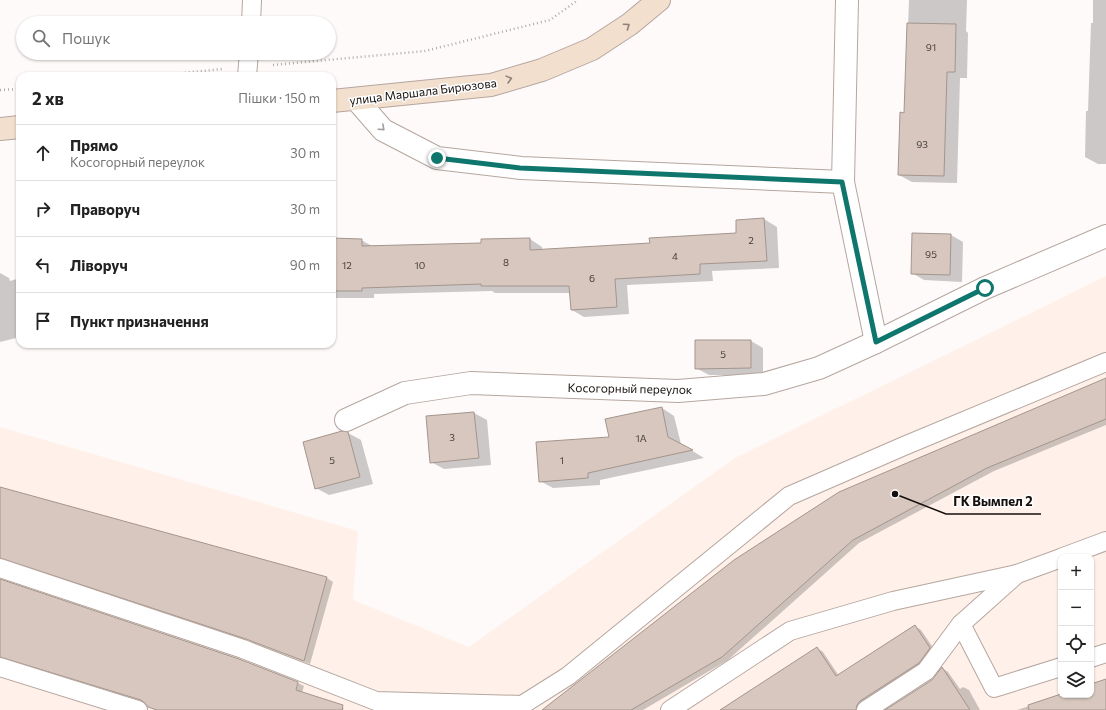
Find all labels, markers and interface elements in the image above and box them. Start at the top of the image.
search box [16,16,336,60]
one-way arrow [623,23,630,31]
icon: search [30,27,52,49]
text: Пошук [62,29,110,47]
house number: 91 [926,41,936,53]
street label: улица Маршала Бирюзова [349,75,497,107]
one-way arrow [506,75,513,84]
text: 2 хв [32,88,64,109]
text: Пішки · 150 m [238,90,320,106]
one-way arrow [377,123,385,130]
text: Прямо [70,136,118,154]
house number: 93 [916,138,928,150]
icon: ahead [32,142,54,164]
text: 30 m [290,145,320,161]
route end [428,149,446,167]
text: Косогорный переулок [70,154,205,170]
icon: right [32,198,54,220]
text: Праворуч [70,200,140,218]
text: 30 m [290,201,320,217]
house number: 2 [748,234,754,246]
house number: 95 [925,248,937,260]
house number: 4 [672,250,678,262]
icon: left [32,254,54,276]
text: Ліворуч [70,256,128,274]
house number: 8 [503,256,509,268]
text: 90 m [290,257,320,273]
house number: 12 [342,259,352,271]
house number: 10 [415,259,425,271]
house number: 6 [589,272,595,284]
route start [976,279,994,297]
icon: arrive [32,310,54,332]
text: Пункт призначення [70,312,209,330]
house number: 5 [720,348,726,360]
street label: Косогорный переулок [568,380,693,396]
house number: 3 [449,431,455,443]
house number: 1А [635,432,647,444]
house number: 5 [329,454,335,466]
house number: 1 [560,454,564,466]
callout: ГК Вымпел 2 [946,489,1041,514]
text: ГК Вымпел 2 [953,493,1033,509]
map controls [1058,554,1094,698]
button: + [1058,554,1094,590]
button: − [1058,590,1094,626]
button: locate [1058,626,1094,662]
button: layers [1058,662,1094,698]

